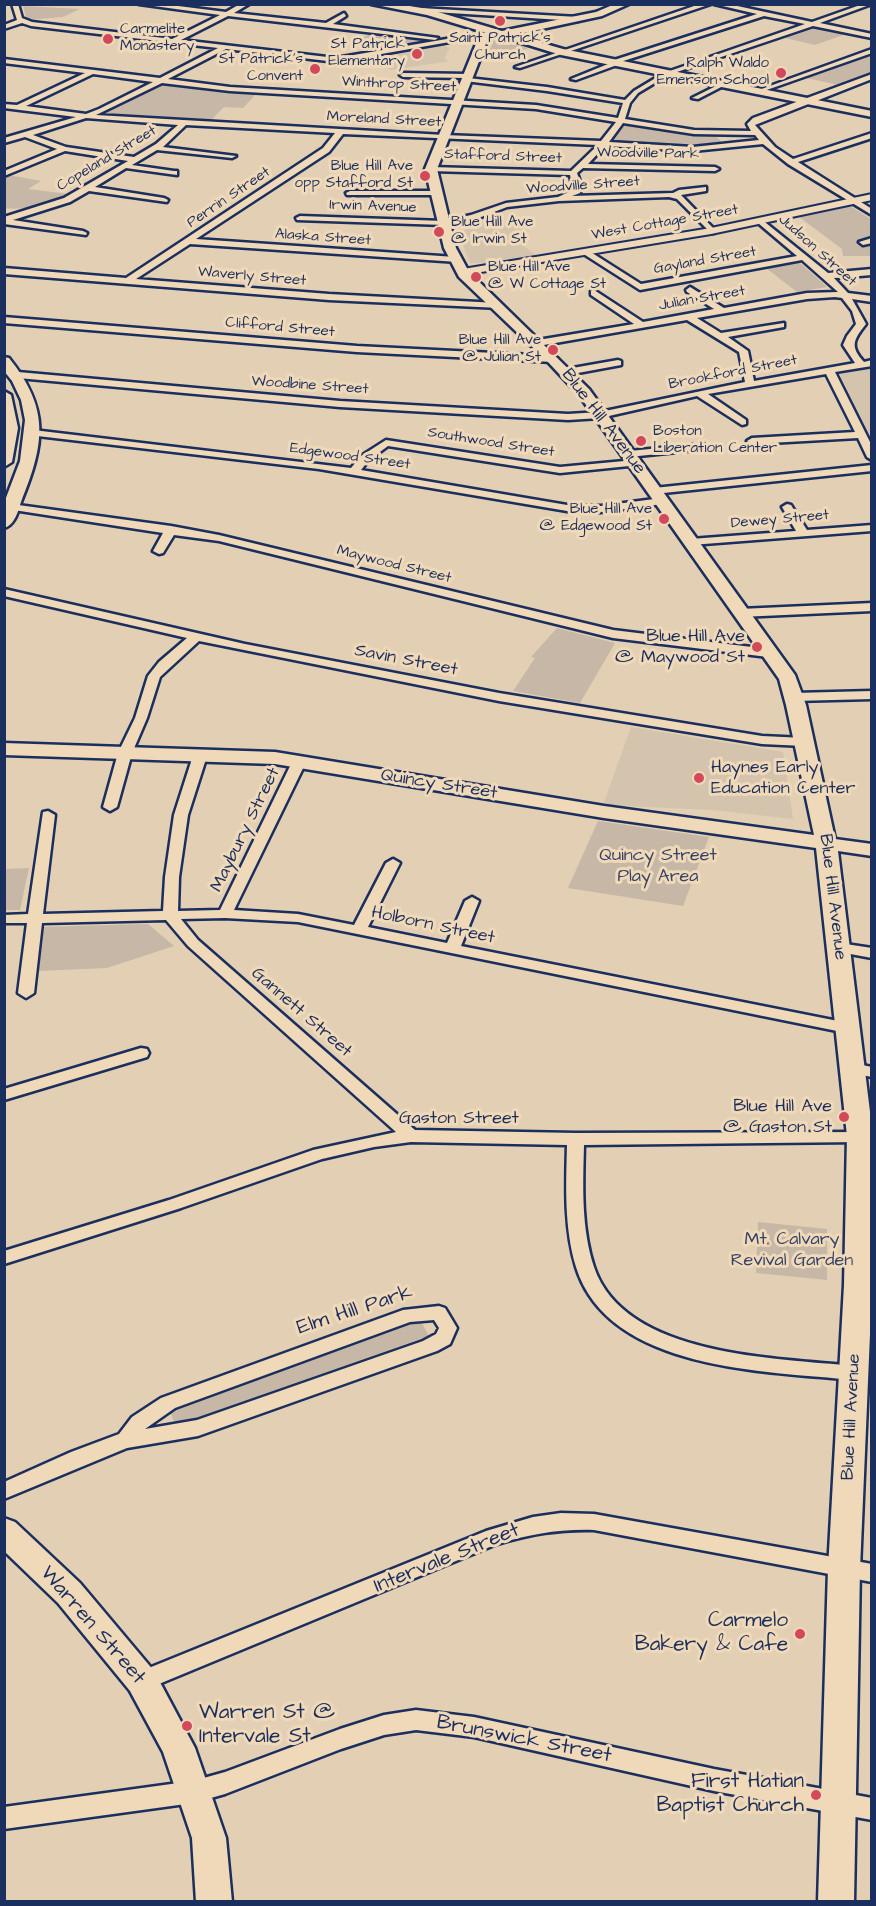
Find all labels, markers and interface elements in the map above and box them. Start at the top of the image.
marker: Saint Patrick's Church [493,14,507,28]
place label: Carmelite Monastery [120,21,194,56]
place label: Saint Patrick's Church [449,30,551,65]
marker: Carmelite Monastery [101,32,115,46]
place label: St Patrick Elementary [328,36,405,71]
marker: St Patrick Elementary [410,47,424,61]
place label: St Patrick's Convent [219,51,303,86]
place label: Ralph Waldo Emerson School [657,55,769,90]
marker: St Patrick's Convent [308,62,322,76]
marker: Ralph Waldo Emerson School [774,66,788,80]
street label: Winthrop Street [341,73,457,97]
street label: Moreland Street [326,108,442,132]
street label: Copeland Street [54,122,160,196]
street label: Woodville Park [597,144,699,164]
street label: Stafford Street [444,146,562,168]
place label: Blue Hill Ave opp Stafford St [295,158,413,193]
street label: Perrin Street [184,164,274,232]
marker: Blue Hill Ave opp Stafford St [418,169,432,183]
street label: Woodville Street [526,173,640,199]
street label: Irwin Avenue [329,196,417,218]
street label: West Cottage Street [590,201,740,245]
street label: Judson Street [774,211,860,291]
place label: Blue Hill Ave @ Irwin St [451,214,533,249]
marker: Blue Hill Ave @ Irwin St [432,225,446,239]
street label: Alaska Street [274,226,372,250]
street label: Gayland Street [652,243,758,279]
place label: Blue Hill Ave @ W Cottage St [488,259,606,294]
street label: Waverly Street [197,263,307,291]
marker: Blue Hill Ave @ W Cottage St [469,270,483,284]
street label: Julian Street [657,283,747,315]
street label: Clifford Street [225,314,335,342]
place label: Blue Hill Ave @ Julian St [459,332,541,367]
marker: Blue Hill Ave @ Julian St [546,343,560,357]
street label: Brookford Street [667,352,799,394]
street label: Blue Hill Avenue [556,365,650,479]
street label: Woodbine Street [251,373,369,399]
place label: Boston Liberation Center [653,423,777,458]
street label: Southwood Street [426,424,556,462]
marker: Boston Liberation Center [634,434,648,448]
street label: Edgewood Street [289,440,411,474]
place label: Blue Hill Ave @ Edgewood St [540,501,652,536]
street label: Dewey Street [730,507,830,533]
marker: Blue Hill Ave @ Edgewood St [657,512,671,526]
street label: Maywood Street [335,542,453,588]
place label: Blue Hill Ave @ Maywood St [615,626,745,668]
street label: Savin Street [353,640,459,682]
marker: Blue Hill Ave @ Maywood St [750,640,764,654]
place label: Haynes Early Education Center [711,757,855,800]
street label: Maybury Street [207,764,285,896]
street label: Quincy Street [379,765,499,805]
marker: Haynes Early Education Center [692,771,706,785]
street label: Blue Hill Avenue [814,833,850,961]
park label: Quincy Street Play Area [599,845,717,888]
street label: Holborn Street [369,902,497,950]
street label: Gannett Street [246,963,356,1063]
place label: Blue Hill Ave @ Gaston St [723,1096,832,1138]
street label: Gaston Street [399,1108,519,1130]
marker: Blue Hill Ave @ Gaston St [837,1110,851,1124]
park label: Mt. Calvary Revival Garden [731,1229,853,1272]
street label: Elm Hill Park [294,1280,416,1342]
street label: Blue Hill Avenue [838,1353,866,1481]
street label: Intervale Street [371,1518,523,1600]
street label: Warren Street [34,1562,150,1690]
place label: Carmelo Bakery & Cafe [635,1609,788,1659]
marker: Carmelo Bakery & Cafe [793,1627,807,1641]
place label: Warren St @ Intervale St [199,1701,335,1751]
street label: Brunswick Street [434,1711,614,1769]
marker: Warren St @ Intervale St [180,1719,194,1733]
place label: First Hatian Baptist Church [656,1770,804,1820]
marker: First Hatian Baptist Church [809,1788,823,1802]

